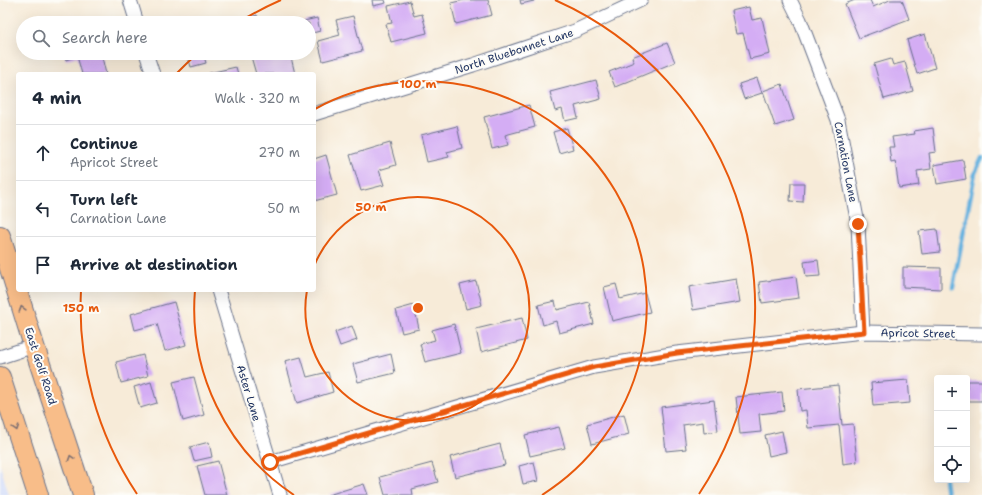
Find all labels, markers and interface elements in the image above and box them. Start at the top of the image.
search box [16,16,316,60]
street label: North Bluebonnet Lane [453,25,575,78]
icon: search [30,27,52,49]
text: Search here [62,28,148,48]
text: 100 m [400,76,437,92]
text: 4 min [32,87,82,109]
text: Walk · 320 m [214,90,300,107]
street label: Carnation Lane [830,121,861,204]
text: Continue [70,134,138,154]
icon: ahead [32,142,54,164]
text: 270 m [258,144,300,161]
text: Apricot Street [70,154,158,171]
text: Turn left [70,190,138,210]
icon: left [32,198,54,220]
text: 50 m [356,199,387,215]
text: 50 m [267,200,300,217]
text: Carnation Lane [70,210,167,227]
route end [849,215,867,233]
icon: arrive [32,254,54,276]
text: Arrive at destination [70,255,238,275]
text: 150 m [63,300,99,316]
centre of rings [411,301,425,315]
one-way arrow [18,305,27,312]
street label: East Golf Road [21,325,60,407]
street label: Apricot Street [881,325,956,342]
street label: Aster Lane [233,363,264,423]
map controls [934,375,970,483]
button: + [934,375,970,411]
button: − [934,411,970,447]
one-way arrow [12,424,20,431]
button: locate [934,447,970,483]
route start [261,453,279,471]
one-way arrow [67,455,76,462]

